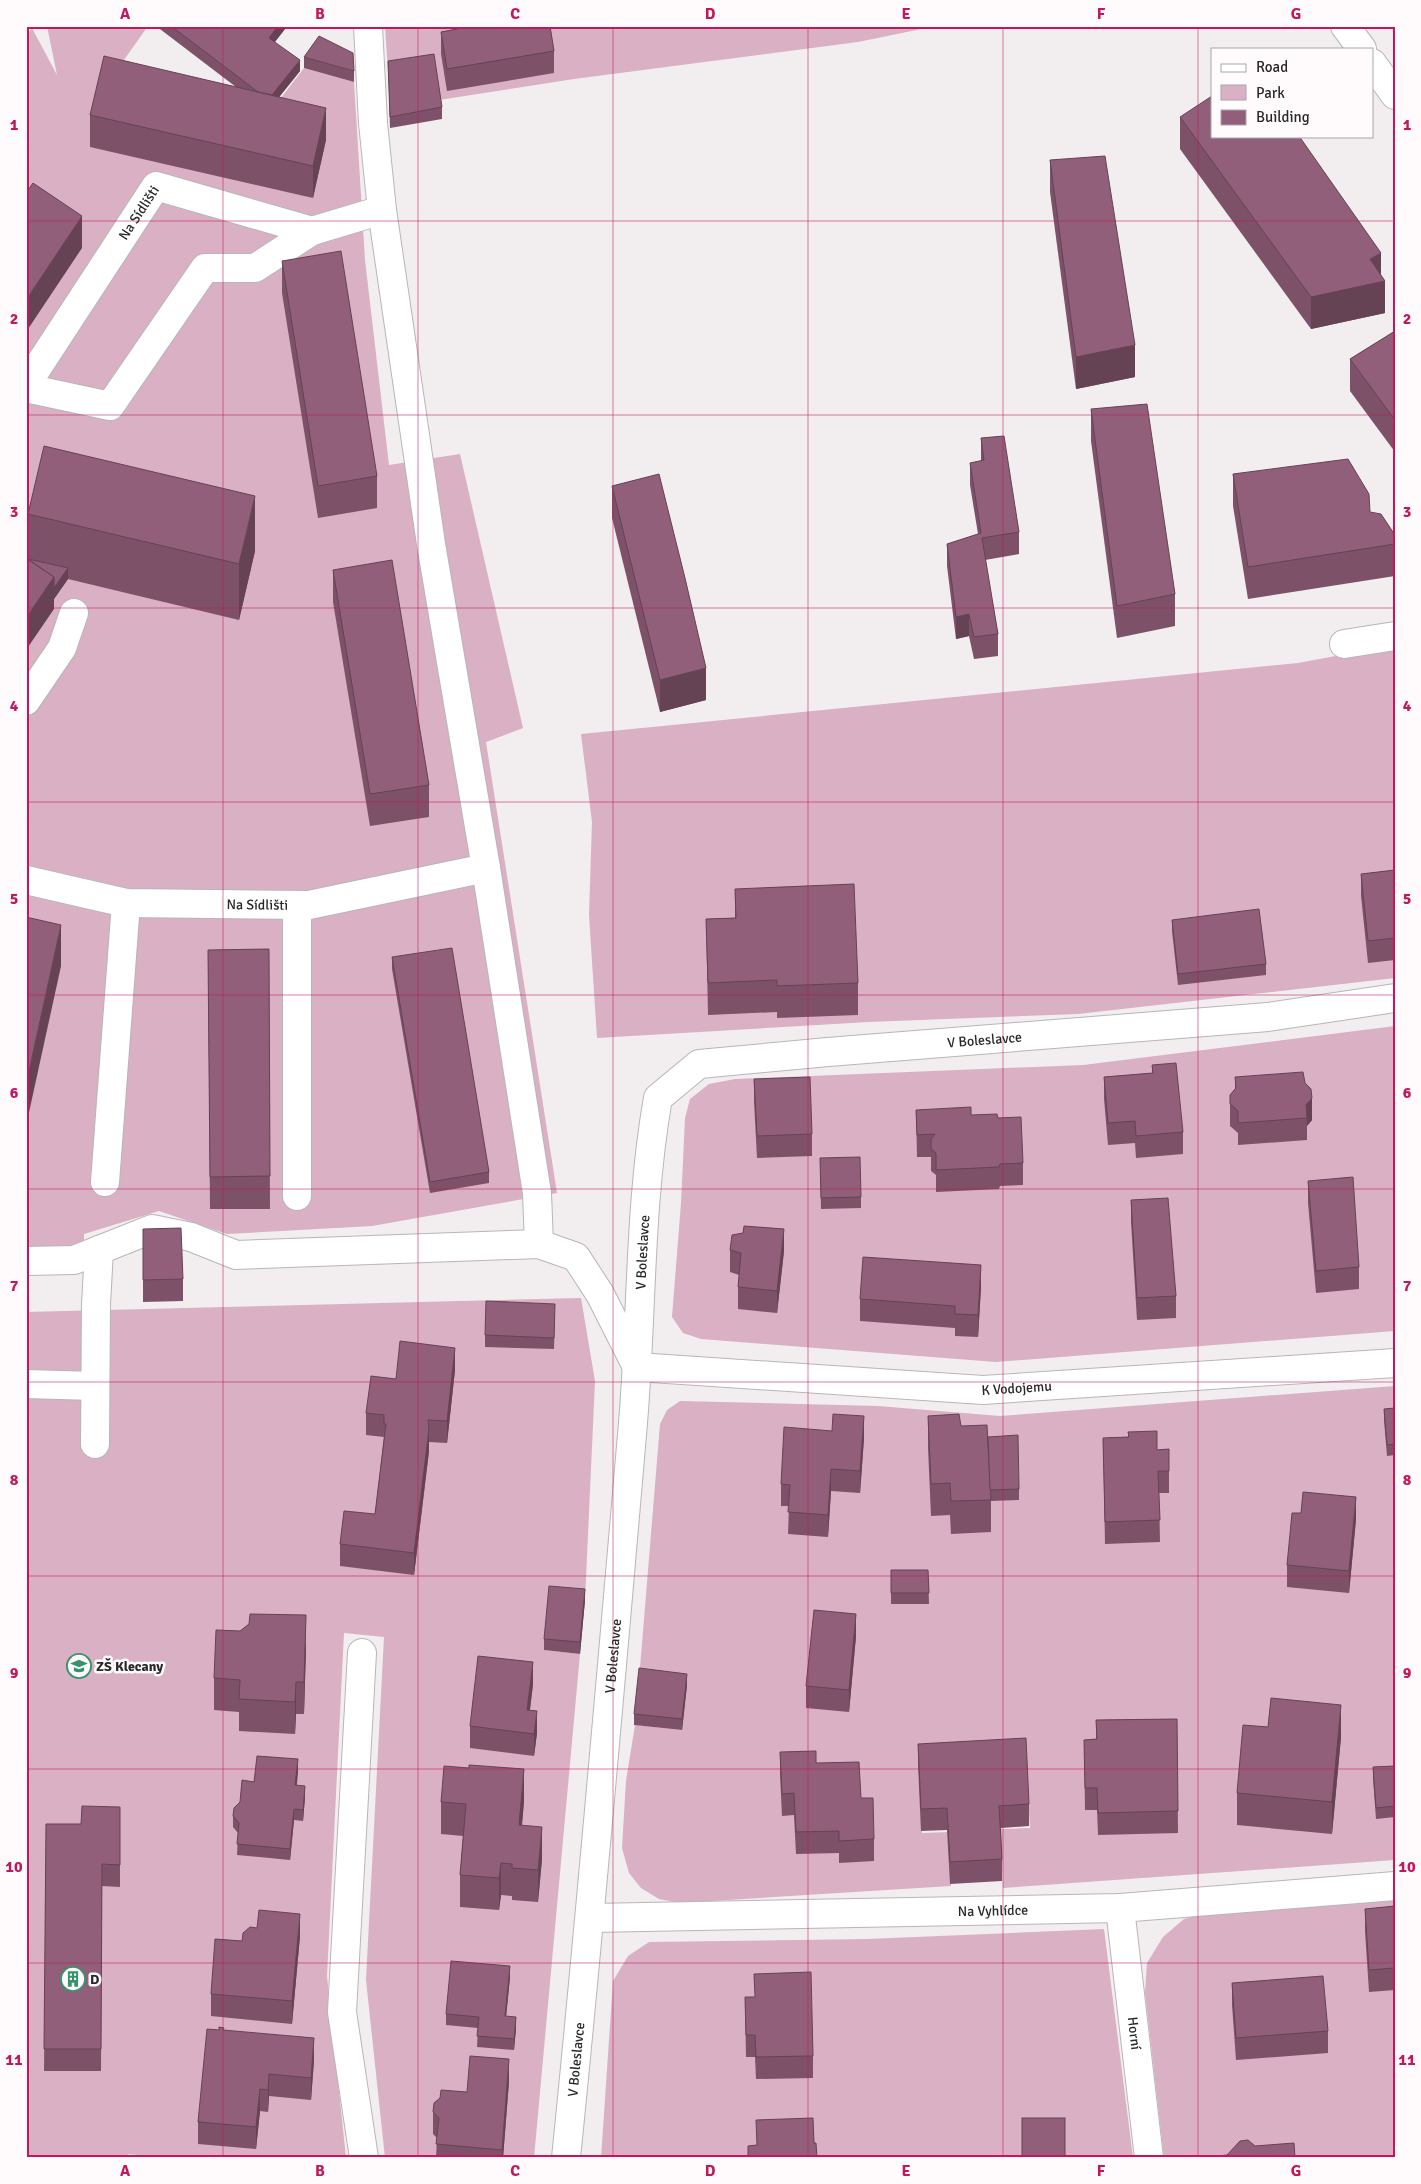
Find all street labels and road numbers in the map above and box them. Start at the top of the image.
street label: Na Sídlišti [115,182,163,243]
street label: Na Sídlišti [227,896,288,914]
street label: V Boleslavce [947,1029,1022,1051]
street label: V Boleslavce [632,1214,653,1290]
street label: K Vodojemu [981,1378,1052,1399]
street label: V Boleslavce [602,1618,625,1694]
street label: Na Vyhlídce [958,1902,1028,1920]
street label: Horní [1124,2016,1144,2051]
street label: V Boleslavce [564,2021,588,2098]

